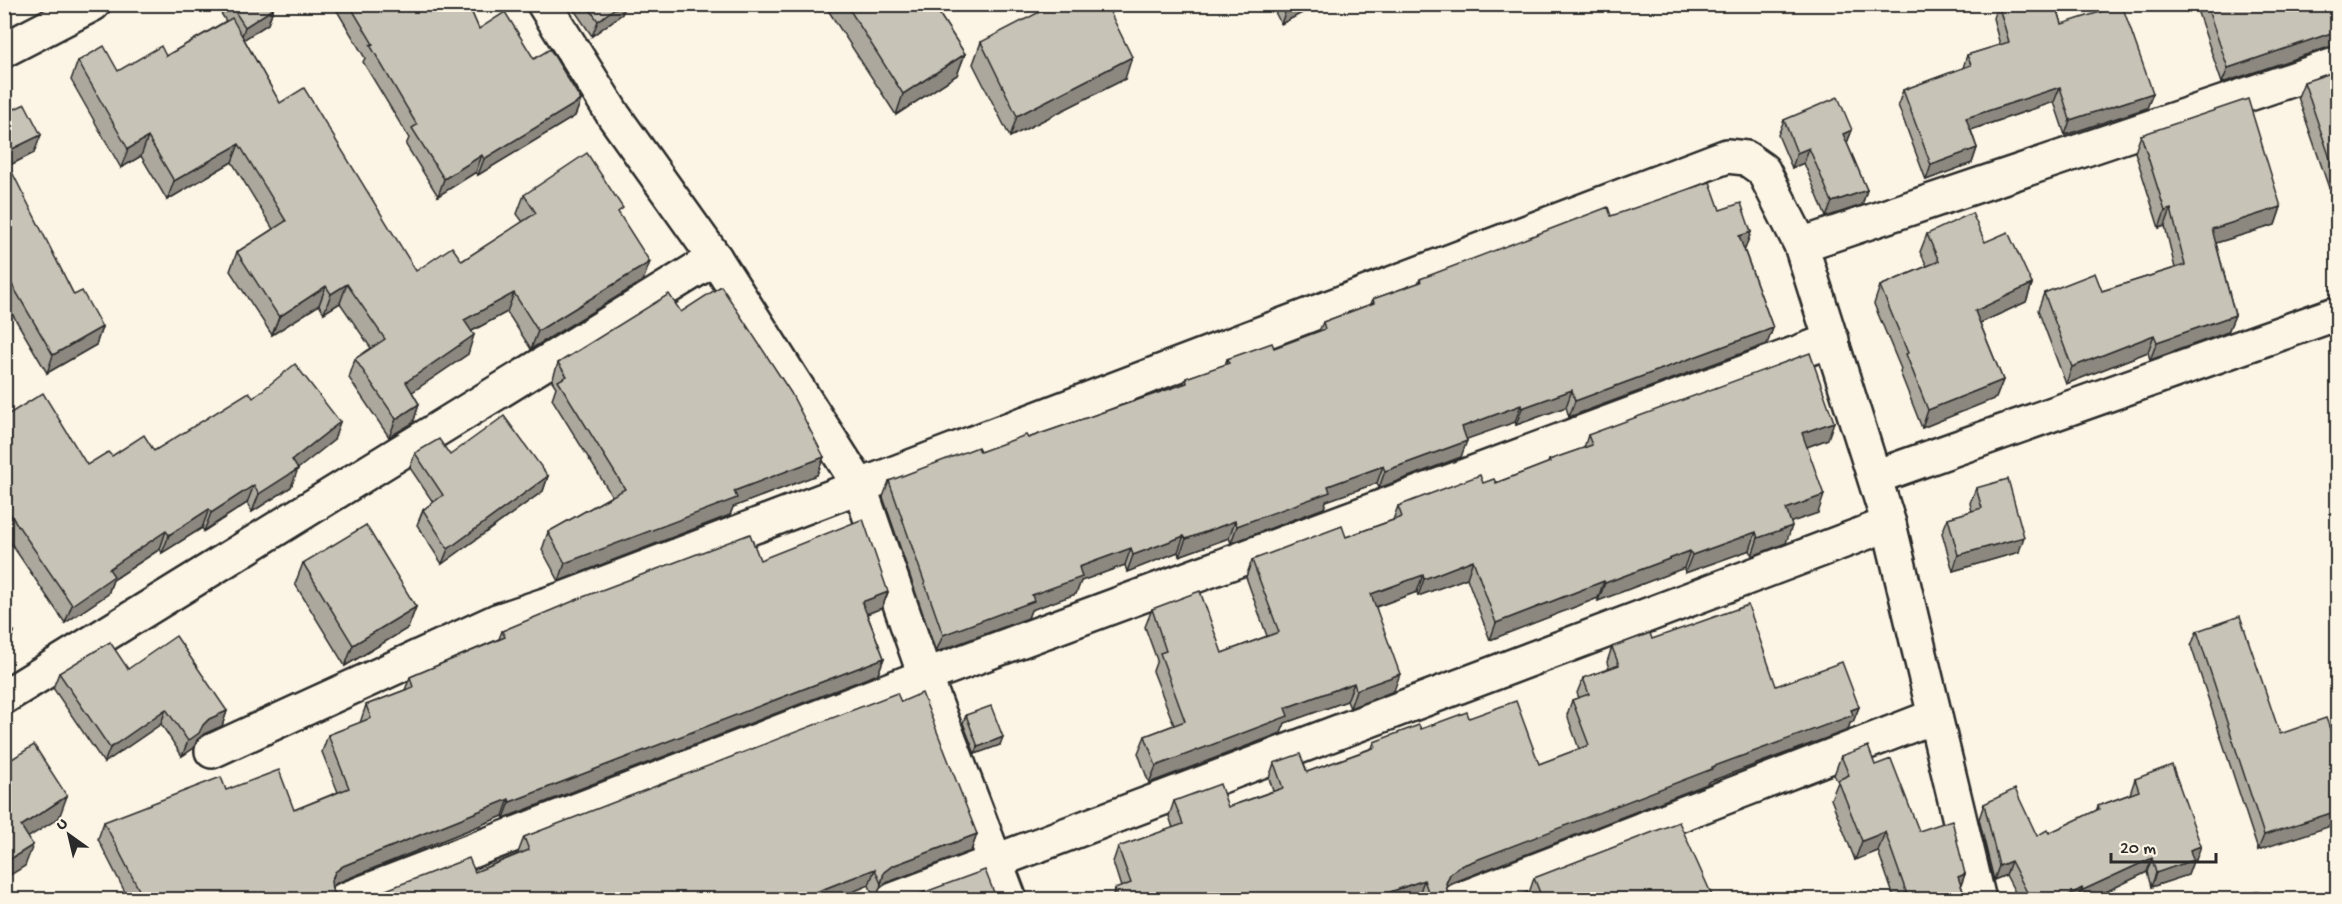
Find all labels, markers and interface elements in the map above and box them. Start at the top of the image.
north arrow [39,805,99,865]
text: U [53,815,72,836]
scale bar [2111,826,2216,864]
text: 20 m [2120,839,2156,860]

